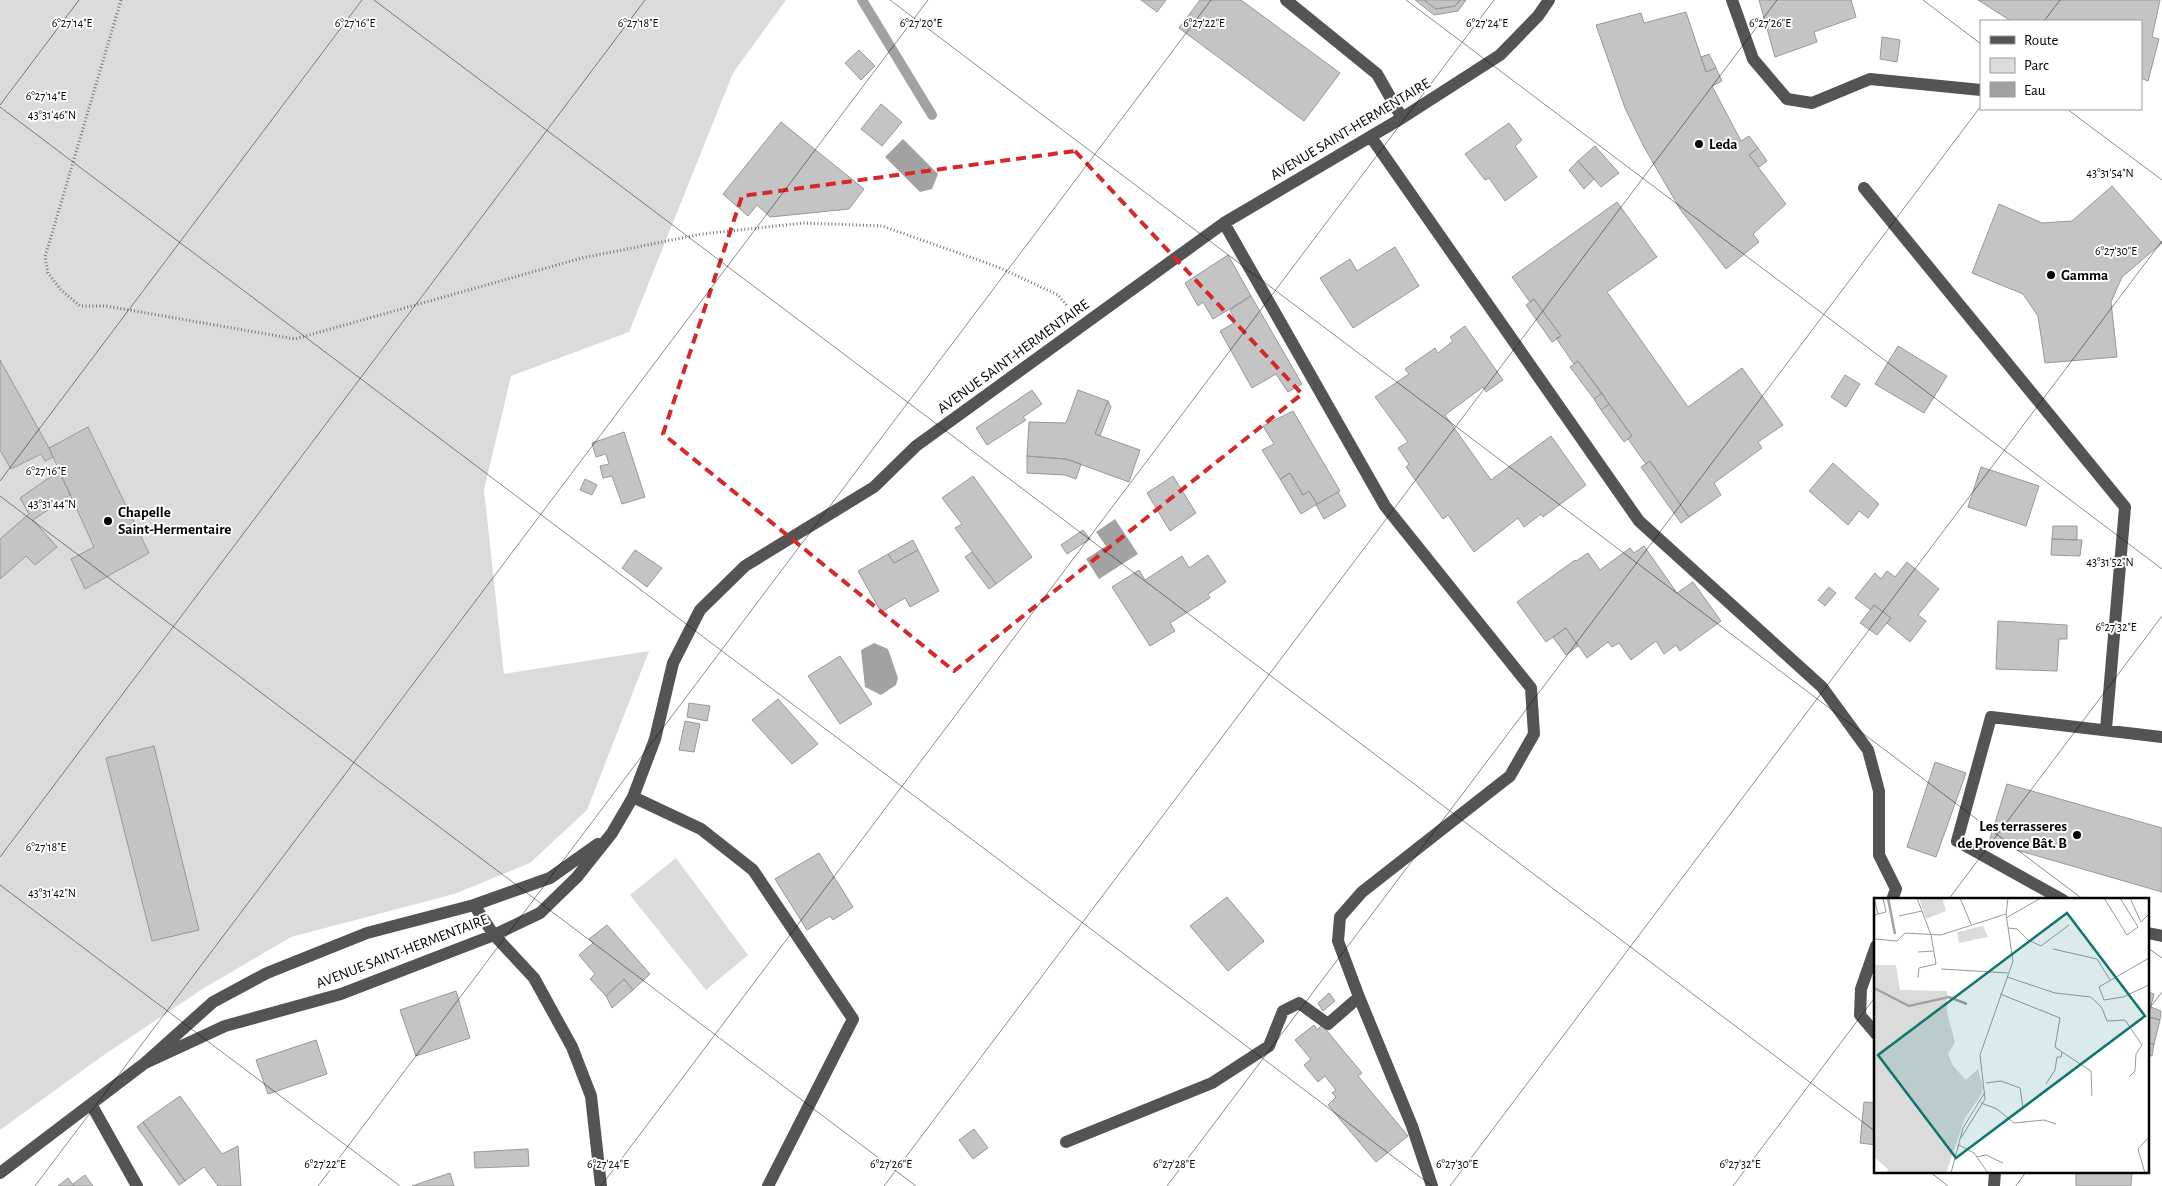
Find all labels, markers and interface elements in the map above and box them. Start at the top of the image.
text: 6°27'14"E [52,17,93,29]
text: 6°27'16"E [335,17,375,29]
text: 6°27'18"E [618,17,658,29]
text: 6°27'20"E [900,17,942,29]
text: 6°27'22"E [1183,17,1225,29]
text: 6°27'24"E [1466,17,1508,29]
text: 6°27'26"E [1749,17,1791,29]
legend [1980,20,2142,110]
text: Route [2024,33,2058,48]
text: Parc [2024,58,2049,73]
street label: AVENUE SAINT-HERMENTAIRE [1268,76,1433,183]
text: Eau [2024,83,2046,98]
text: 6°27'14"E [26,90,67,102]
text: 43°31'46"N [28,109,76,121]
place label: Leda [1709,137,1738,152]
marker: Leda [1693,138,1705,150]
text: 43°31'54"N [2086,167,2134,179]
text: 6°27'30"E [2095,245,2137,257]
place label: Gamma [2061,268,2108,283]
marker: Gamma [2045,269,2057,281]
street label: AVENUE SAINT-HERMENTAIRE [935,296,1092,416]
text: 6°27'16"E [26,465,66,477]
text: 43°31'44"N [28,498,76,510]
place label: Chapelle Saint-Hermentaire [118,505,231,537]
marker: Chapelle Saint-Hermentaire [102,515,114,527]
text: 43°31'52"N [2086,556,2134,568]
text: 6°27'32"E [2095,621,2137,633]
place label: Les terrasseres de Provence Bât. B [1957,819,2067,851]
marker: Les terrasseres de Provence Bât. B [2071,829,2083,841]
text: 6°27'18"E [26,841,66,853]
text: 43°31'42"N [28,887,76,899]
inset map [1874,898,2150,1174]
street label: AVENUE SAINT-HERMENTAIRE [314,912,490,991]
text: 6°27'22"E [304,1158,346,1170]
text: 6°27'24"E [587,1158,629,1170]
text: 6°27'26"E [870,1158,912,1170]
text: 6°27'28"E [1153,1158,1195,1170]
text: 6°27'30"E [1436,1158,1478,1170]
text: 6°27'32"E [1719,1158,1761,1170]

